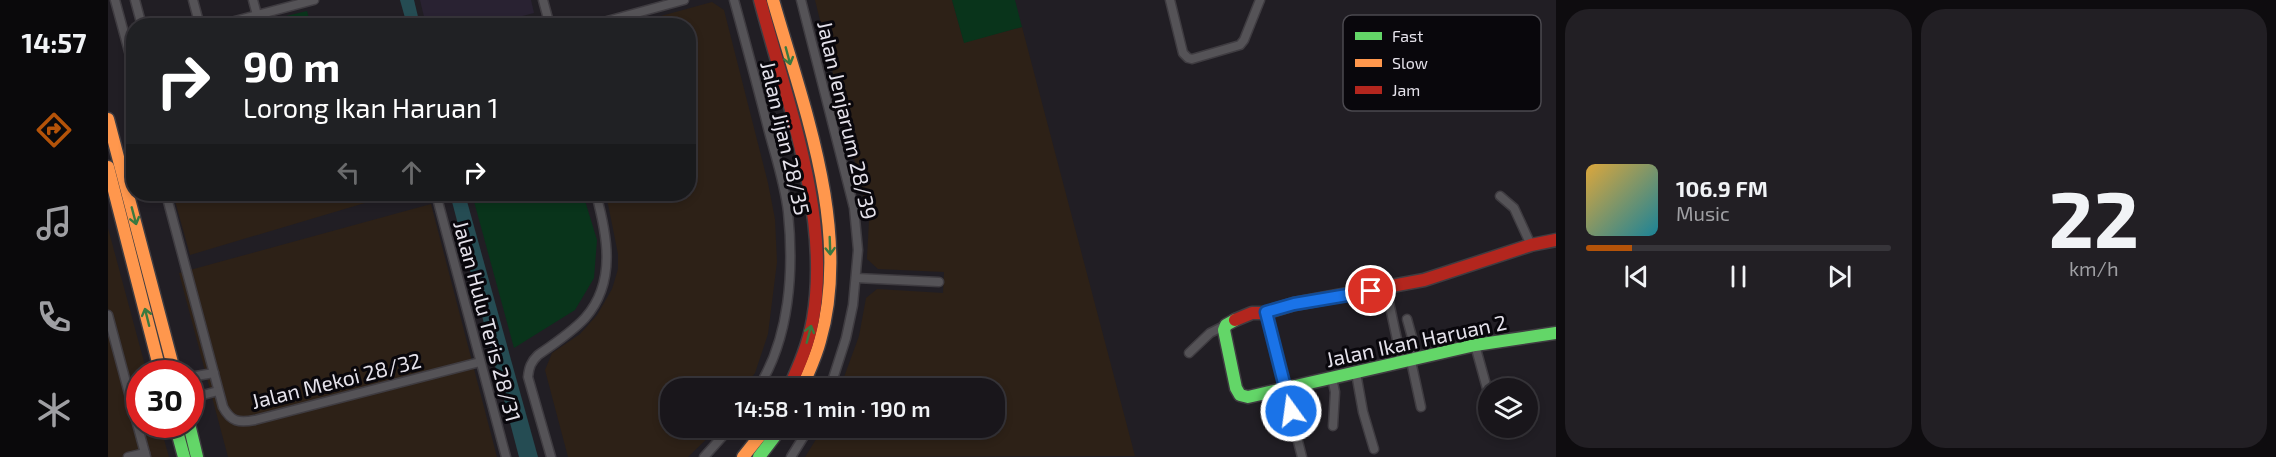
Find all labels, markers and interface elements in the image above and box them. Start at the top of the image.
legend [1343,15,1541,111]
street label: Jalan Jenjarum 28/39 [812,18,883,222]
text: 14:57 [22,26,86,58]
text: Fast [1392,26,1423,45]
text: 90 m [243,40,340,90]
icon: right [144,42,222,120]
one-way arrow [783,47,795,66]
text: Slow [1392,53,1428,72]
street label: Jalan Jijan 28/35 [755,59,816,218]
text: Jam [1392,80,1420,99]
text: Lorong Ikan Haruan 1 [243,91,498,123]
icon: directions [33,109,75,151]
icon: left [332,156,365,189]
icon: ahead [395,156,428,189]
icon: right [458,156,491,189]
text: 22 [2048,170,2139,264]
text: 106.9 FM [1676,175,1768,201]
text: Music [1676,201,1730,225]
icon: music [33,202,75,244]
one-way arrow [128,206,140,225]
street label: Jalan Hulu Teris 28/31 [449,218,527,424]
one-way arrow [825,236,836,256]
text: km/h [2069,256,2119,280]
icon: previous [1620,260,1653,293]
icon: pause [1722,260,1755,293]
icon: next [1823,260,1856,293]
pin [1345,265,1396,316]
icon: arrive [1354,274,1387,307]
icon: phone [33,296,75,338]
one-way arrow [140,308,152,327]
street label: Jalan Ikan Haruan 2 [1323,309,1509,371]
one-way arrow [803,325,815,344]
street label: Jalan Mekoi 28/32 [249,347,423,413]
speed limit sign: 30 [126,360,204,438]
map controls [1478,378,1538,438]
button: layers [1478,378,1538,438]
position arrow [1259,379,1323,443]
icon: climate [33,389,75,431]
text: 14:58 · 1 min · 190 m [735,395,931,421]

